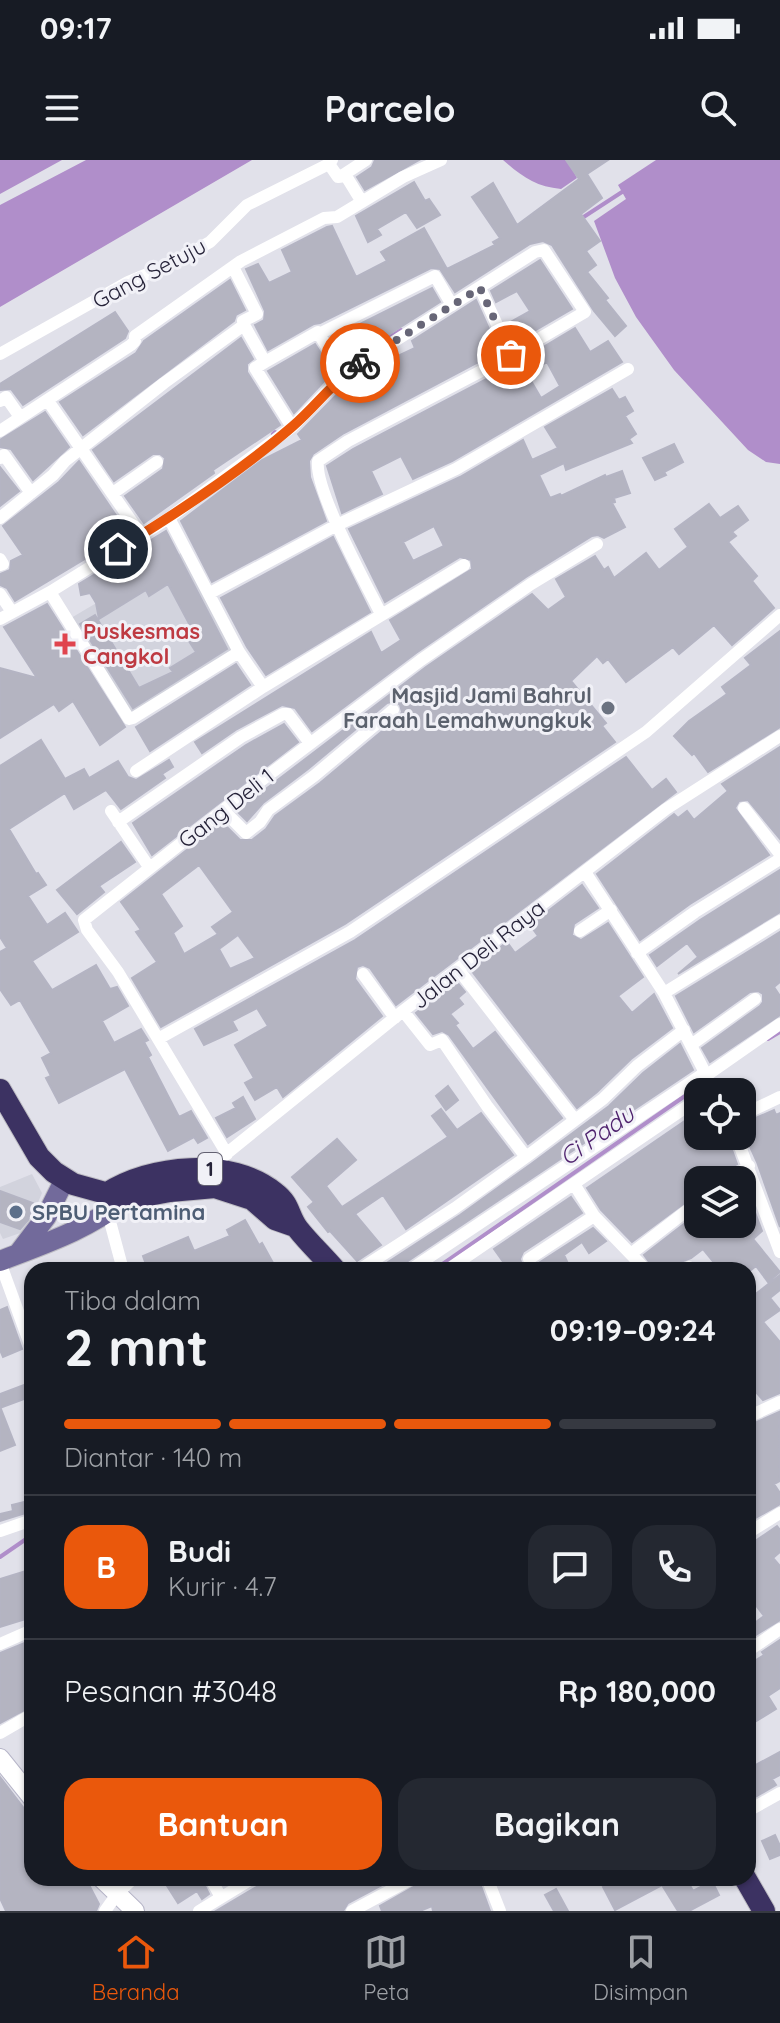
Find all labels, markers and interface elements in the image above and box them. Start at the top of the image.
text: 09:17 [40,9,112,47]
icon: menu [40,86,84,130]
text: Parcelo [325,86,455,131]
icon: search [696,86,740,130]
street label: Gang Setuju [87,231,211,315]
pin [477,321,545,389]
courier [320,323,400,403]
icon: bag [489,333,533,377]
icon: bike [338,341,382,385]
pin [84,515,152,583]
icon: home [96,527,140,571]
place label: Puskesmas Cangkol [83,617,200,670]
marker: Puskesmas Cangkol [54,633,76,655]
place label: Masjid Jami Bahrul Faraah Lemahwungkuk [343,681,592,734]
marker: Masjid Jami Bahrul Faraah Lemahwungkuk [599,699,617,717]
street label: Gang Deli 1 [173,762,279,854]
street label: Jalan Deli Raya [406,893,550,1015]
map controls [684,1078,756,1238]
button: locate [684,1078,756,1150]
water label: Ci Padu [553,1098,641,1172]
road number: 1 [198,1153,222,1185]
button: layers [684,1166,756,1238]
place label: SPBU Pertamina [32,1198,205,1226]
marker: SPBU Pertamina [7,1203,25,1221]
text: Tiba dalam [64,1284,201,1317]
text: 09:19–09:24 [550,1311,716,1349]
text: 2 mnt [64,1314,208,1379]
text: Diantar · 140 m [64,1441,242,1474]
button: chat [528,1525,612,1609]
button: phone [632,1525,716,1609]
text: Budi [168,1532,231,1570]
text: B [96,1548,116,1586]
text: Kurir · 4.7 [168,1570,277,1603]
text: Pesanan #3048 [64,1672,277,1710]
text: Rp 180,000 [558,1672,716,1710]
button: Bantuan [64,1778,382,1870]
button: Bagikan [398,1778,716,1870]
tab: Beranda [92,1930,180,2006]
tab: Peta [363,1930,409,2006]
tab: Disimpan [593,1930,688,2006]

